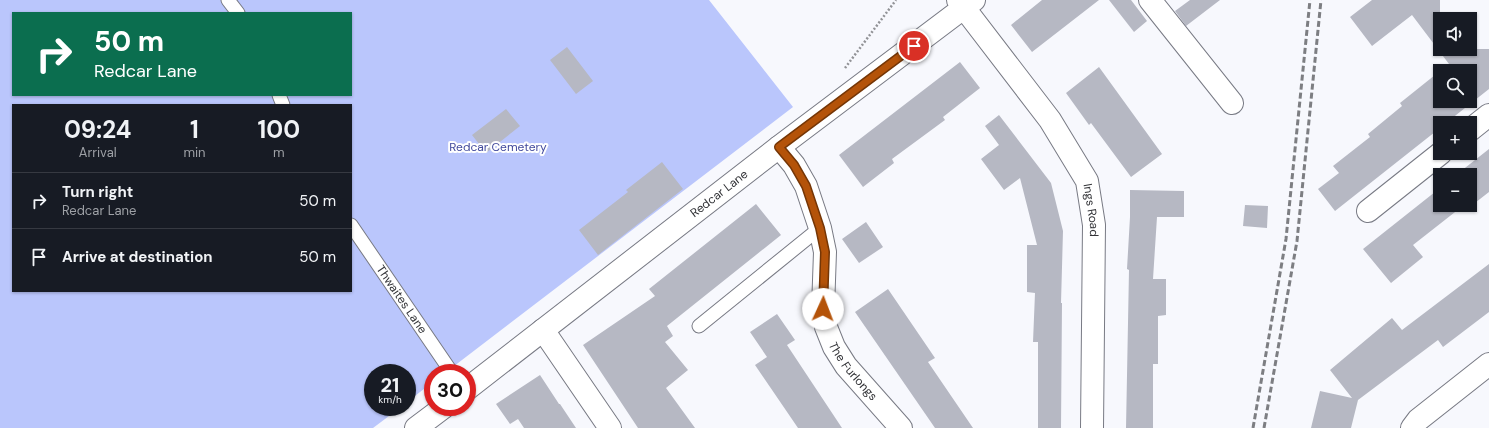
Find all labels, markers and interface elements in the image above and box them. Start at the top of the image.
map controls [1433,12,1477,212]
button: sound [1433,12,1477,56]
text: 50 m [94,23,164,60]
icon: right [28,28,80,80]
pin [897,29,931,63]
icon: arrive [903,35,925,57]
text: Redcar Lane [94,59,197,83]
button: search [1433,64,1477,108]
text: 09:24 [64,114,131,145]
text: 1 [190,114,199,145]
text: 100 [258,114,300,145]
button: + [1433,116,1477,160]
park label: Redcar Cemetery [449,139,547,155]
text: Arrival [79,144,117,161]
text: min [183,144,206,161]
text: m [273,144,285,161]
street label: Redcar Lane [687,166,751,221]
button: − [1433,168,1477,212]
text: Turn right [62,182,133,202]
street label: Ings Road [1080,182,1102,237]
icon: right [28,190,50,212]
text: 50 m [299,191,336,211]
text: Redcar Lane [62,202,136,219]
icon: arrive [28,246,50,268]
text: Arrive at destination [62,247,213,267]
text: 50 m [299,247,336,267]
street label: Thwaites Lane [373,262,431,337]
position arrow [802,288,844,330]
street label: The Furlongs [825,340,881,404]
speed limit sign: 30 [424,364,476,416]
text: 21 [381,372,399,398]
text: km/h [378,393,402,406]

